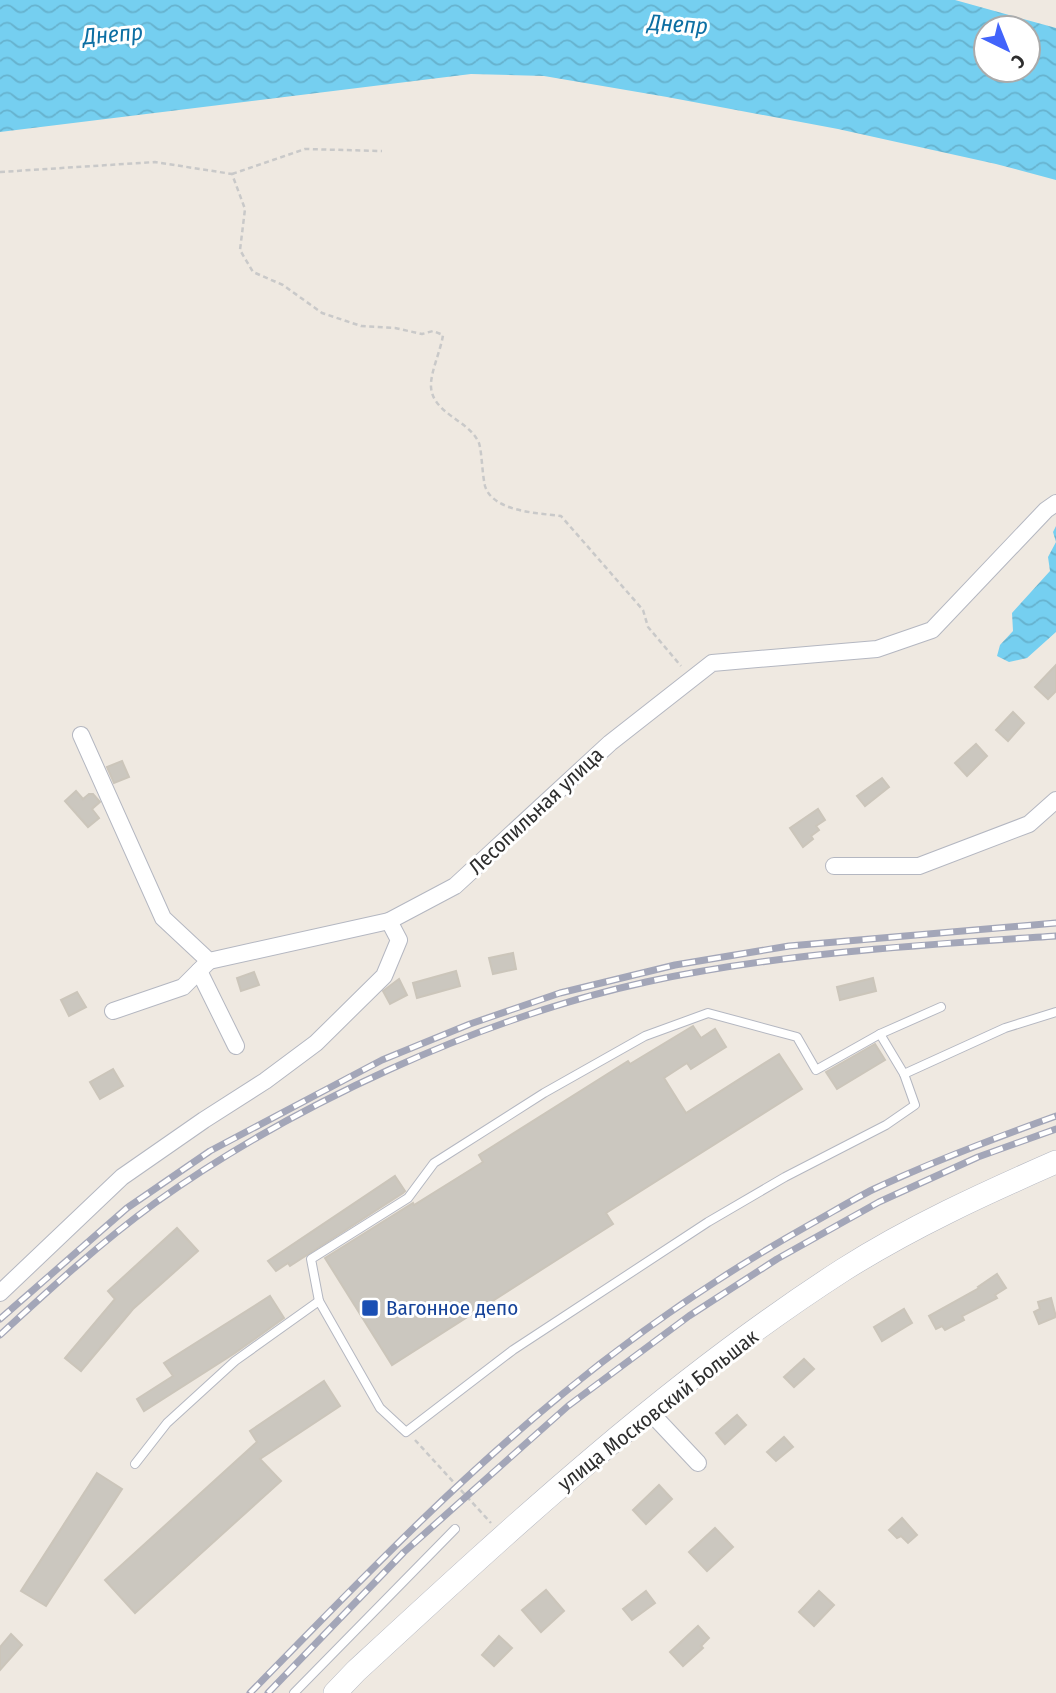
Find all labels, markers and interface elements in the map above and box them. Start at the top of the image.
water label: Днепр [645,8,709,40]
north arrow [972,14,1042,84]
water label: Днепр [80,17,144,51]
text: С [1007,49,1030,73]
street label: Лесопильная улица [463,742,609,880]
place label: Вагонное депо [386,1295,518,1321]
marker: Вагонное депо [360,1298,380,1318]
street label: улица Московский Большак [552,1323,764,1496]

